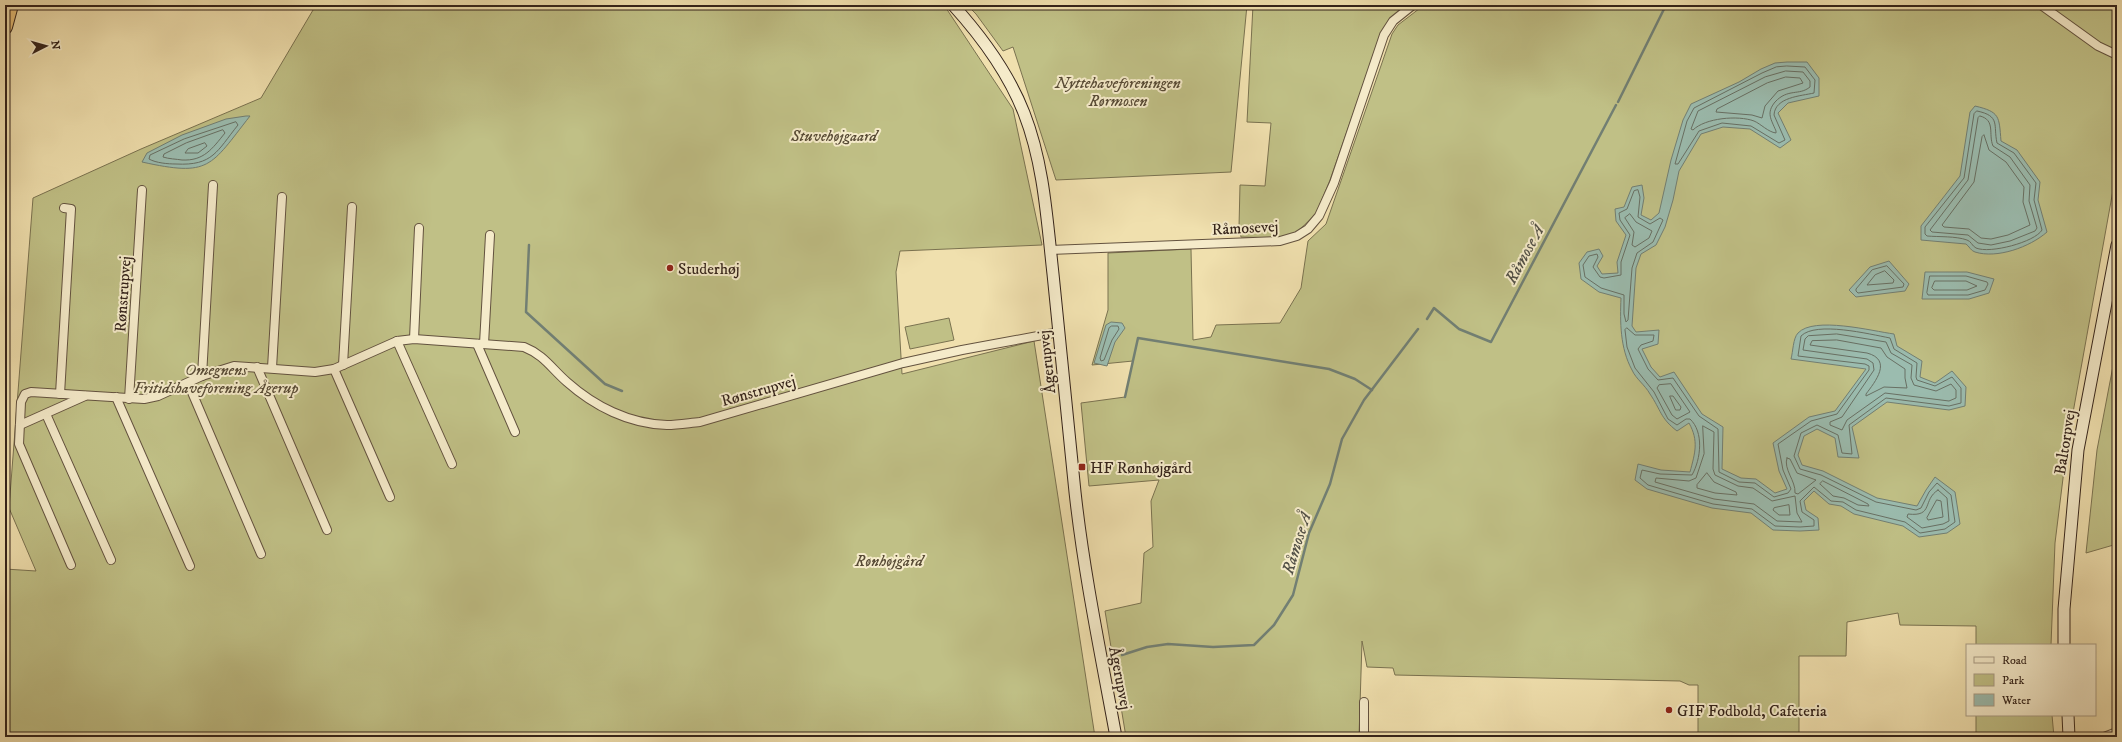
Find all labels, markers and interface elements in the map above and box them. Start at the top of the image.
north arrow [26,26,66,66]
text: N [48,40,62,50]
park label: Nyttehaveforeningen Rørmosen [1054,73,1181,111]
park label: Stuvehøjgaard [790,126,880,146]
street label: Råmosevej [1211,216,1279,240]
water label: Råmose Å [1500,220,1550,289]
street label: Rønstrupvej [110,255,136,333]
place label: Studerhøj [678,259,740,279]
marker: Studerhøj [665,263,675,273]
street label: Ågerupvej [1034,329,1060,395]
park label: Omegnens Fritidshaveforening Ågerup [133,360,299,398]
street label: Rønstrupvej [719,371,798,411]
street label: Baltorpvej [2050,408,2080,476]
place label: HF Rønhøjgård [1090,458,1192,478]
marker: HF Rønhøjgård [1077,462,1087,472]
water label: Råmose Å [1277,508,1317,578]
park label: Rønhøjgård [854,551,925,571]
legend [1966,644,2096,716]
street label: Ågerupvej [1104,645,1136,711]
text: Road [2002,653,2027,668]
text: Park [2002,673,2024,688]
text: Water [2001,693,2031,708]
place label: GIF Fodbold, Cafeteria [1677,701,1827,721]
marker: GIF Fodbold, Cafeteria [1664,705,1674,715]

